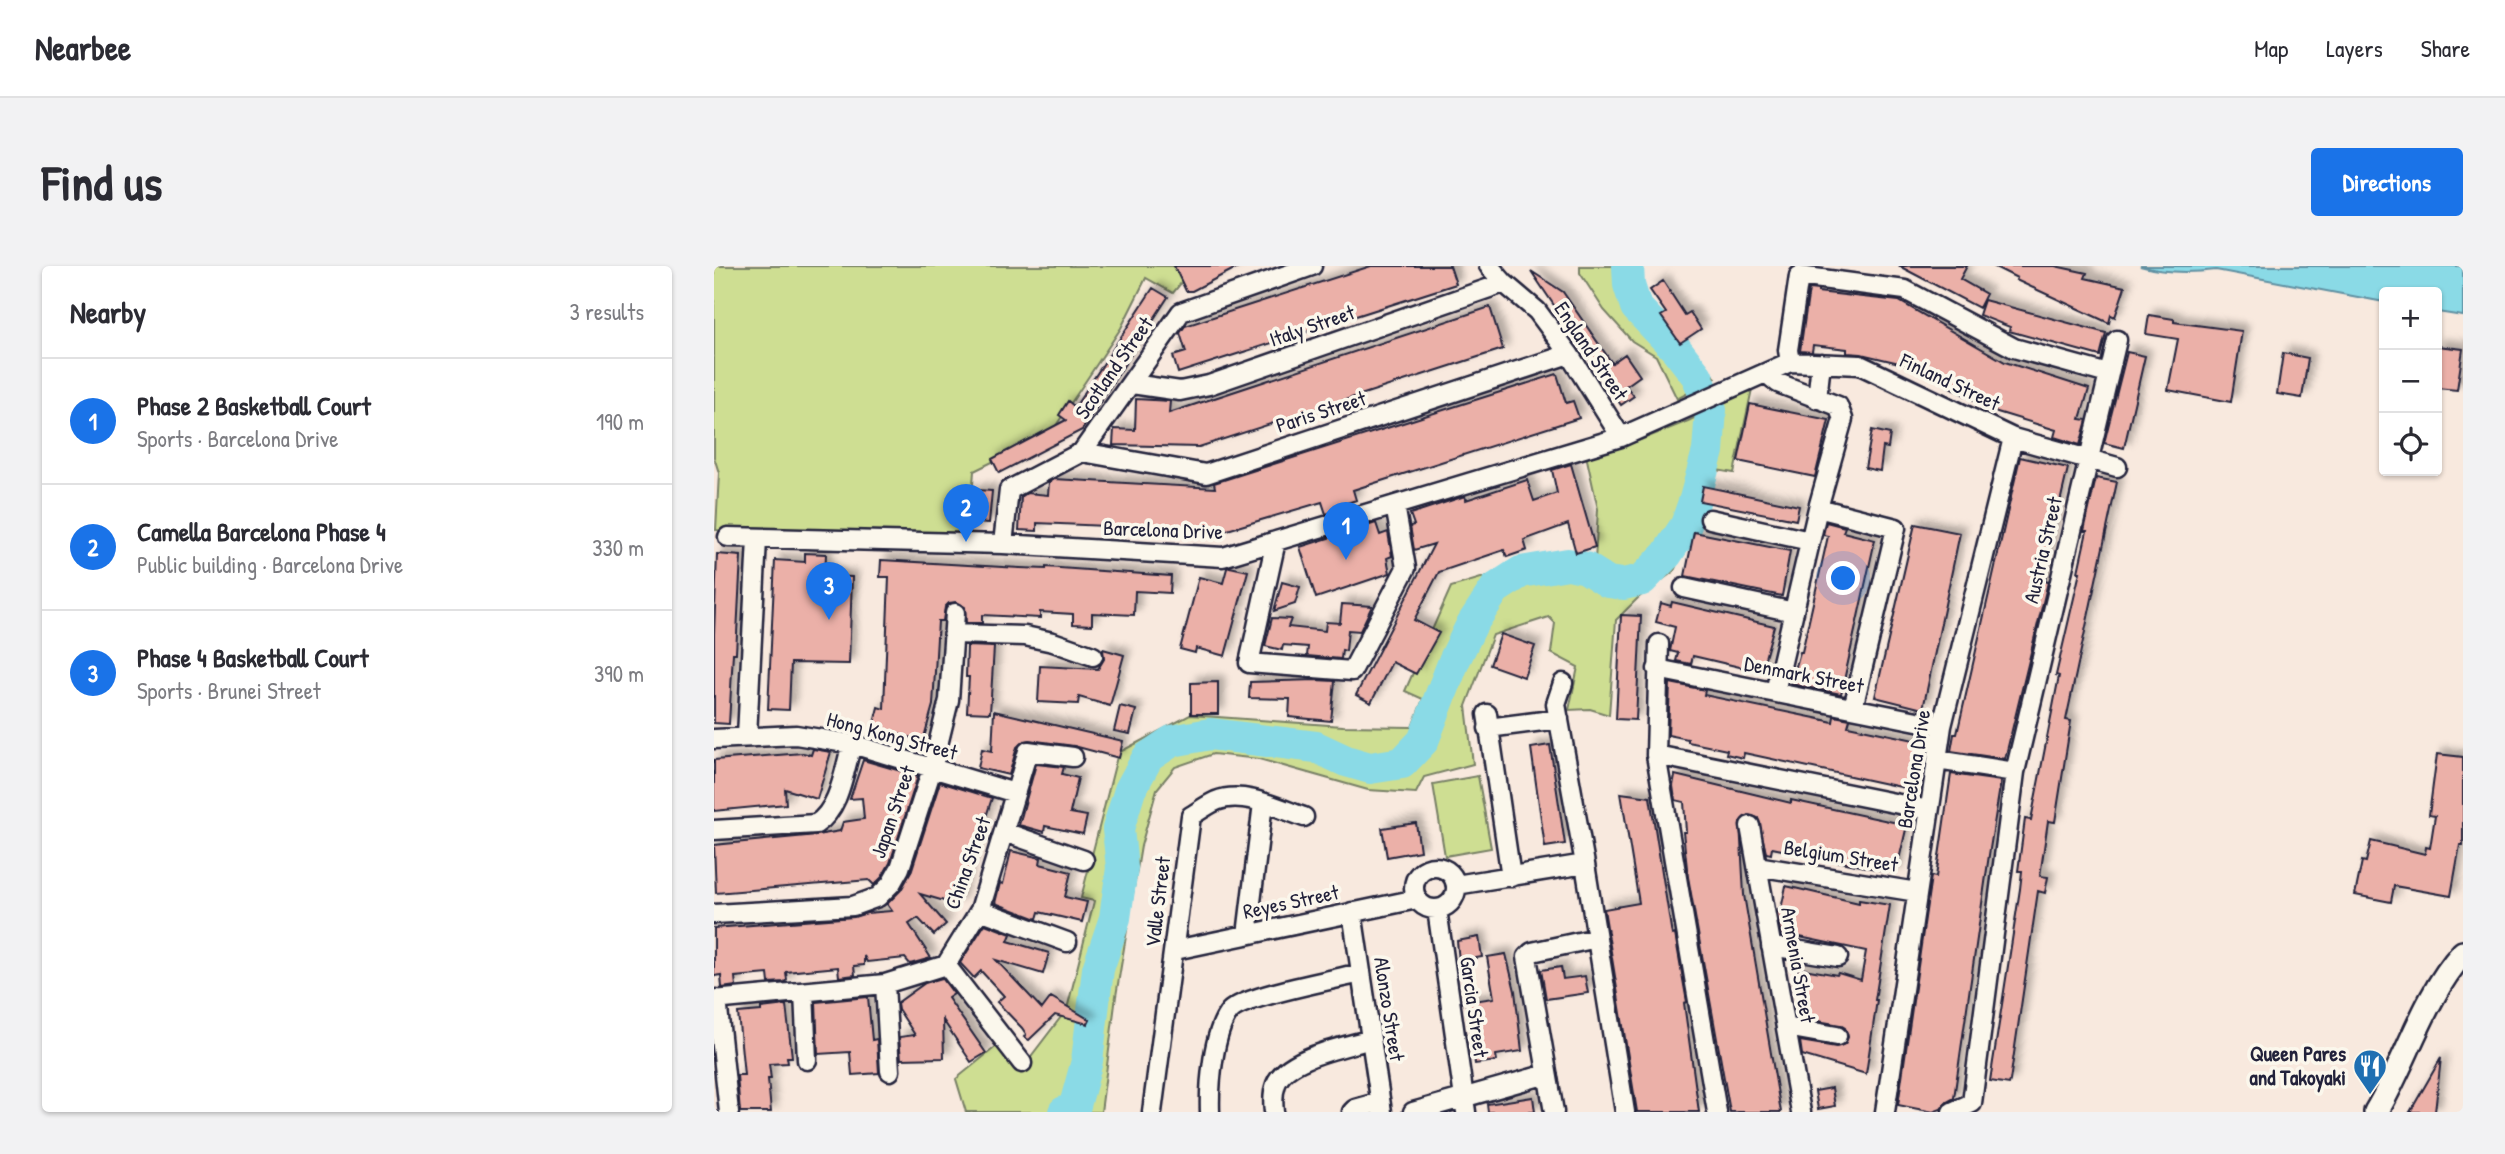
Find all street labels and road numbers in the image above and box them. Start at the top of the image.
street label: England Street [1548,296,1636,406]
street label: Italy Street [1265,297,1359,354]
street label: Scotland Street [1068,310,1160,425]
street label: Finland Street [1895,345,2006,418]
street label: Paris Street [1272,383,1370,440]
street label: Austria Street [2016,493,2069,606]
street label: Barcelona Drive [1103,513,1223,546]
street label: Denmark Street [1742,649,1867,700]
street label: Hong Kong Street [824,704,961,767]
street label: Barcelona Drive [1890,708,1937,830]
street label: Japan Street [863,761,922,862]
street label: China Street [937,812,998,913]
street label: Belgium Street [1782,832,1901,879]
street label: Valle Street [1138,854,1178,949]
street label: Reyes Street [1240,877,1342,926]
street label: Armenia Street [1774,905,1823,1026]
street label: Alonzo Street [1367,955,1412,1064]
street label: Garcia Street [1453,955,1496,1060]

